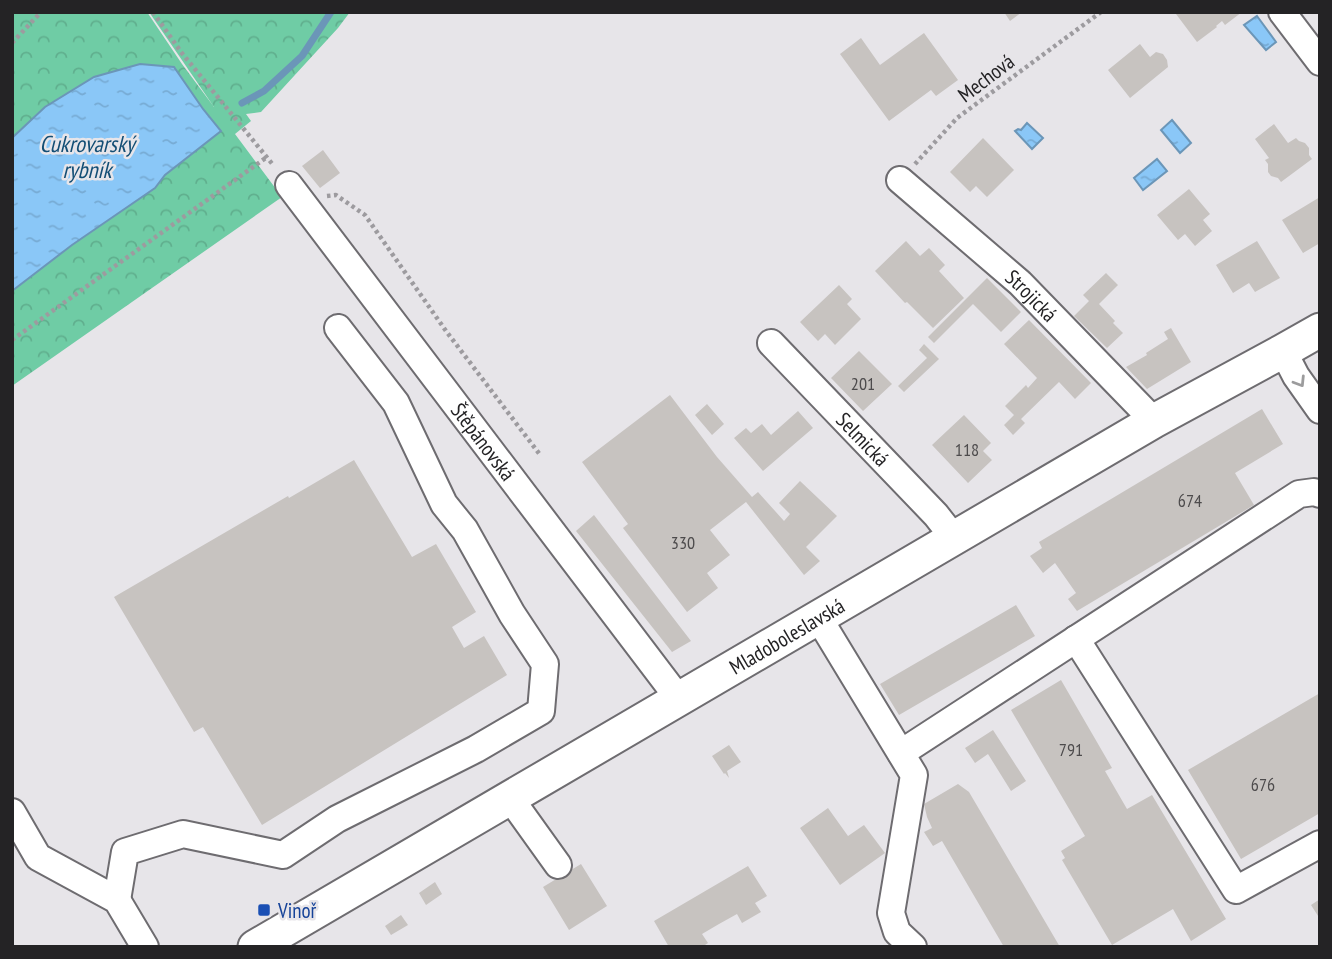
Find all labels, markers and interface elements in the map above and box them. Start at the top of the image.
street label: Mechová [952,48,1020,108]
water label: Cukrovarský rybník [40,129,138,184]
street label: Strojická [1000,263,1063,327]
house number: 201 [851,372,875,395]
one-way arrow [1292,374,1305,387]
street label: Štěpánovská [445,397,522,486]
street label: Selmická [831,406,895,472]
house number: 118 [955,438,979,461]
house number: 674 [1178,489,1202,512]
house number: 330 [671,531,695,554]
street label: Mladoboleslavská [724,592,849,680]
house number: 791 [1059,738,1083,761]
house number: 676 [1251,773,1275,796]
place label: Vinoř [277,897,317,924]
marker: Vinoř [256,902,272,918]

